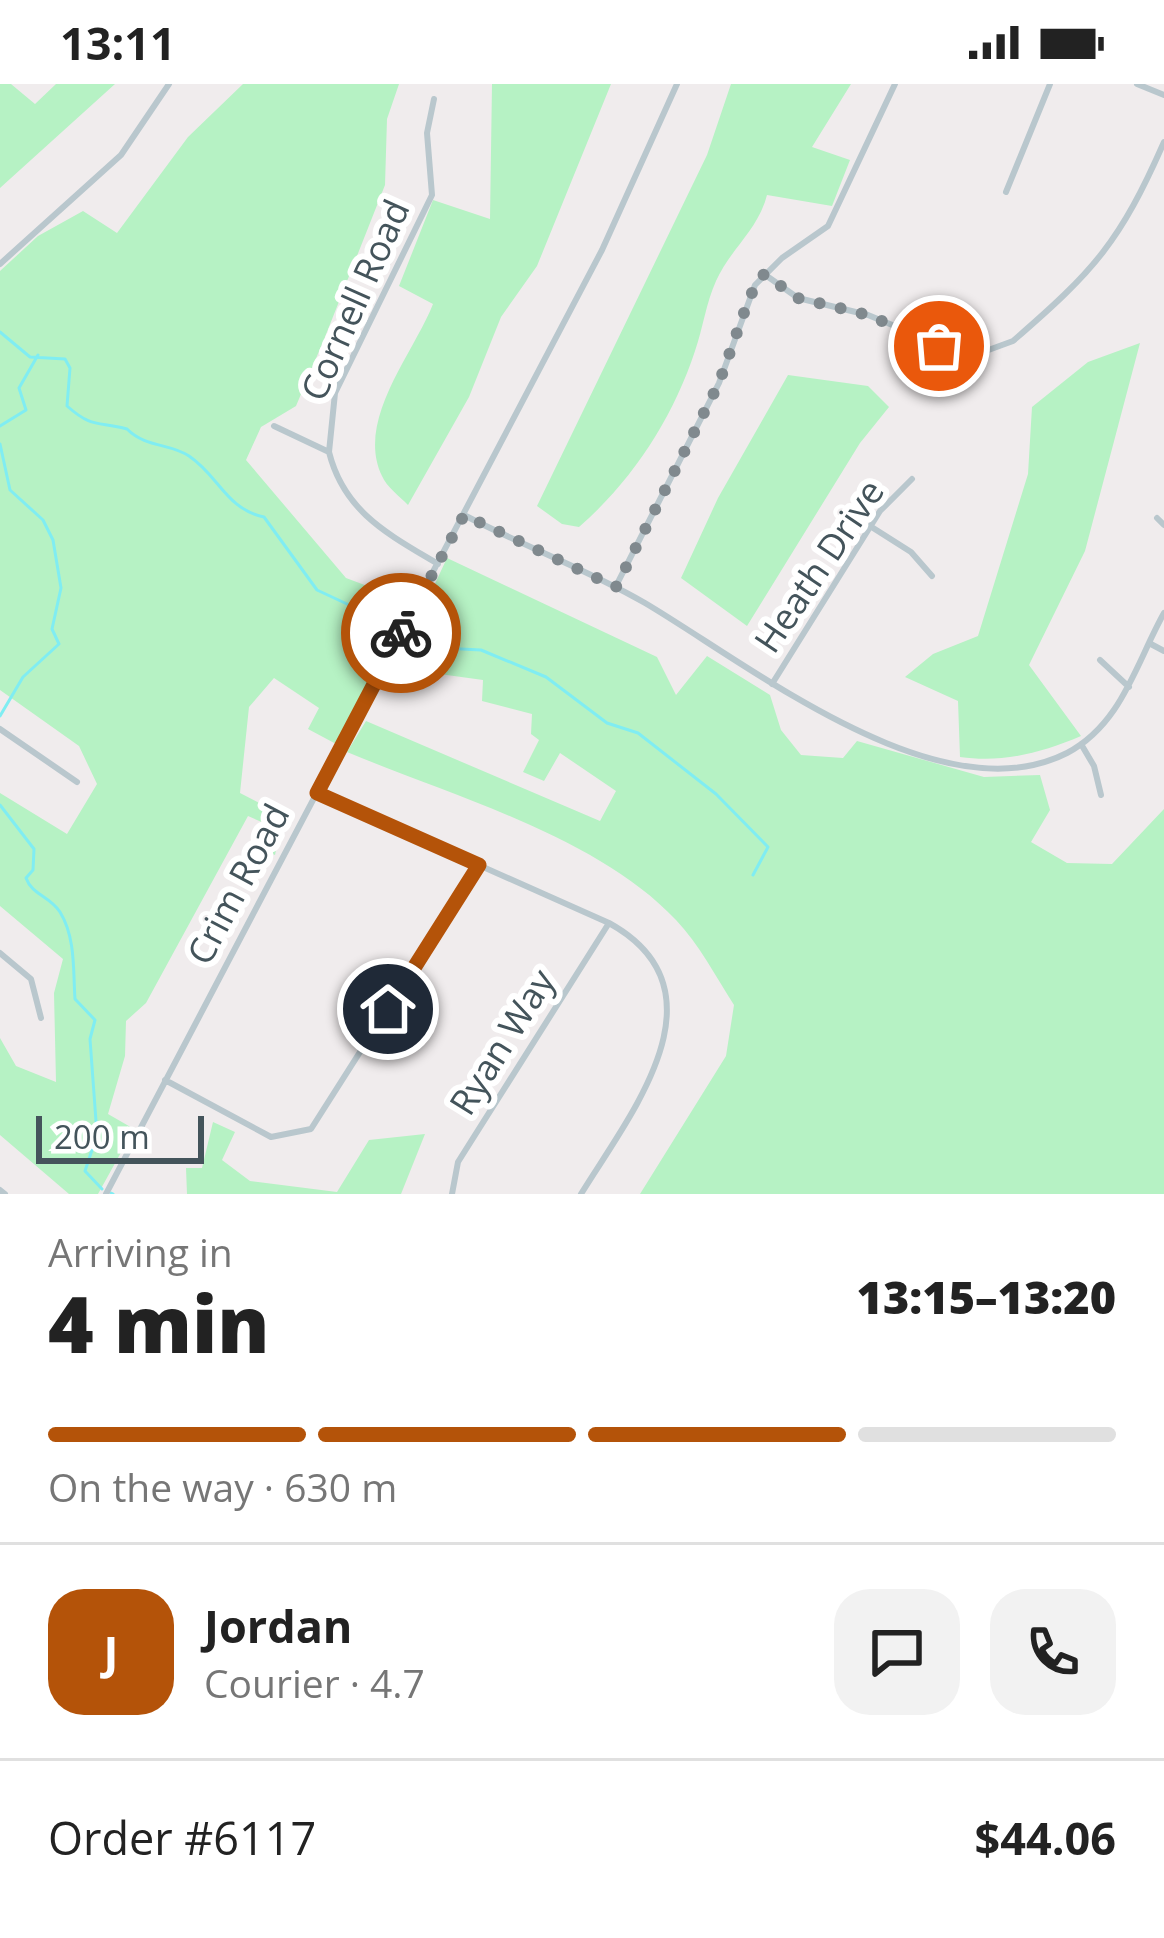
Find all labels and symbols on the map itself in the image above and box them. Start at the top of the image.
street label: Cornell Road [288,192,421,408]
pin [888,295,990,397]
street label: Heath Drive [743,469,895,662]
courier [341,573,461,693]
street label: Crim Road [175,795,300,973]
pin [337,958,439,1060]
street label: Ryan Way [438,959,566,1124]
scale bar [36,1110,204,1163]

